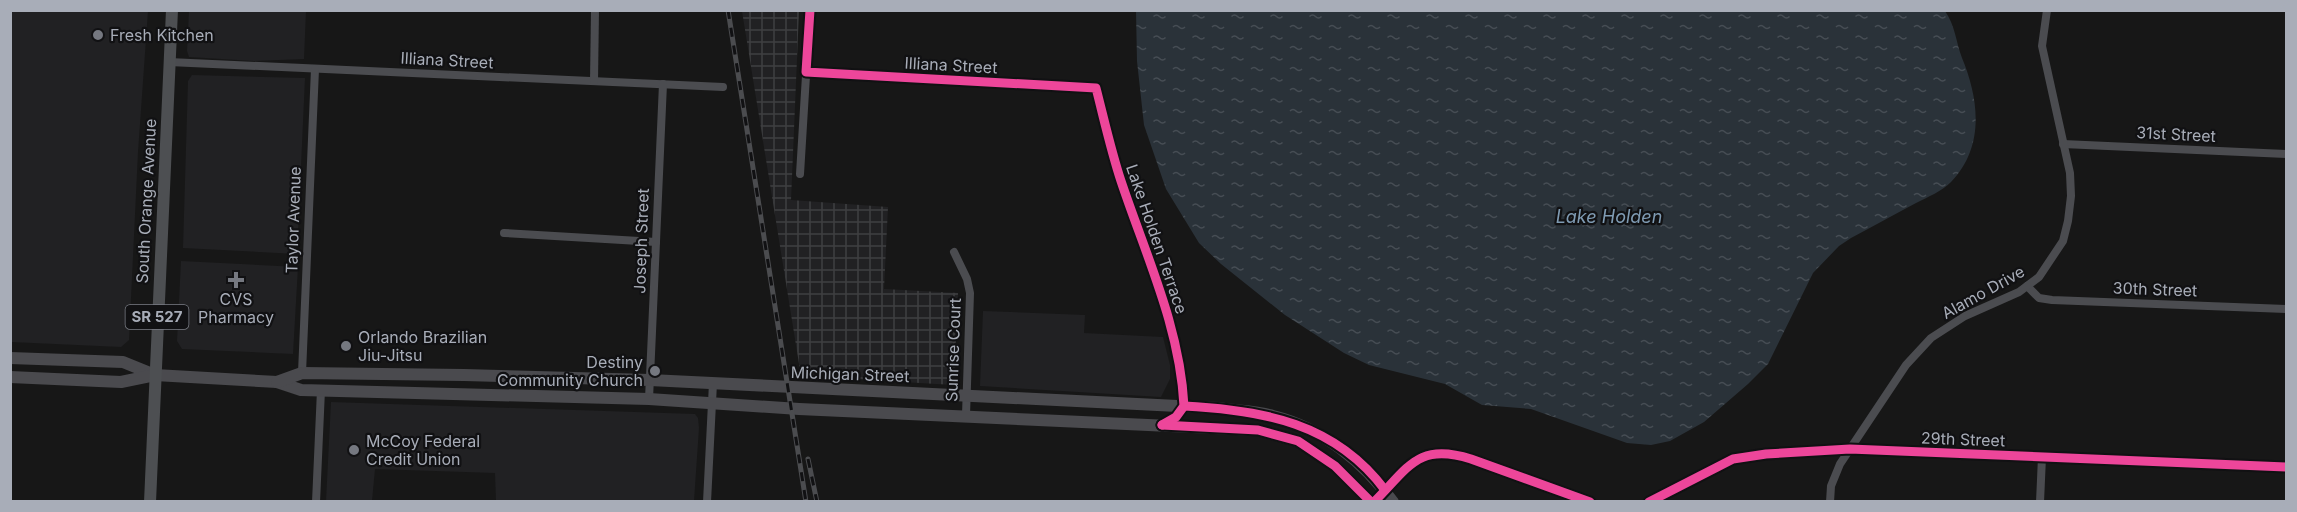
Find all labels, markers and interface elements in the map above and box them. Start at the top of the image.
place label: Fresh Kitchen [110,25,214,45]
marker: Fresh Kitchen [91,28,105,42]
street label: Illiana Street [400,48,494,72]
street label: Illiana Street [904,53,998,77]
street label: South Orange Avenue [132,118,160,284]
street label: 31st Street [2136,122,2216,146]
street label: Lake Holden Terrace [1122,162,1192,316]
street label: Taylor Avenue [281,166,305,274]
street label: Joseph Street [629,188,653,294]
water label: Lake Holden [1556,206,1662,227]
street label: Alamo Drive [1938,261,2028,323]
marker: CVS Pharmacy [229,273,243,287]
street label: 30th Street [2112,278,2198,300]
place label: CVS Pharmacy [198,289,274,327]
street label: Sunrise Court [941,298,965,402]
road number: SR 527 [126,305,188,329]
place label: Orlando Brazilian Jiu-Jitsu [358,327,487,365]
marker: Orlando Brazilian Jiu-Jitsu [339,339,353,353]
place label: Destiny Community Church [497,352,643,390]
street label: Michigan Street [790,362,910,386]
marker: Destiny Community Church [648,364,662,378]
street label: 29th Street [1921,428,2005,450]
place label: McCoy Federal Credit Union [366,431,480,469]
marker: McCoy Federal Credit Union [347,443,361,457]

